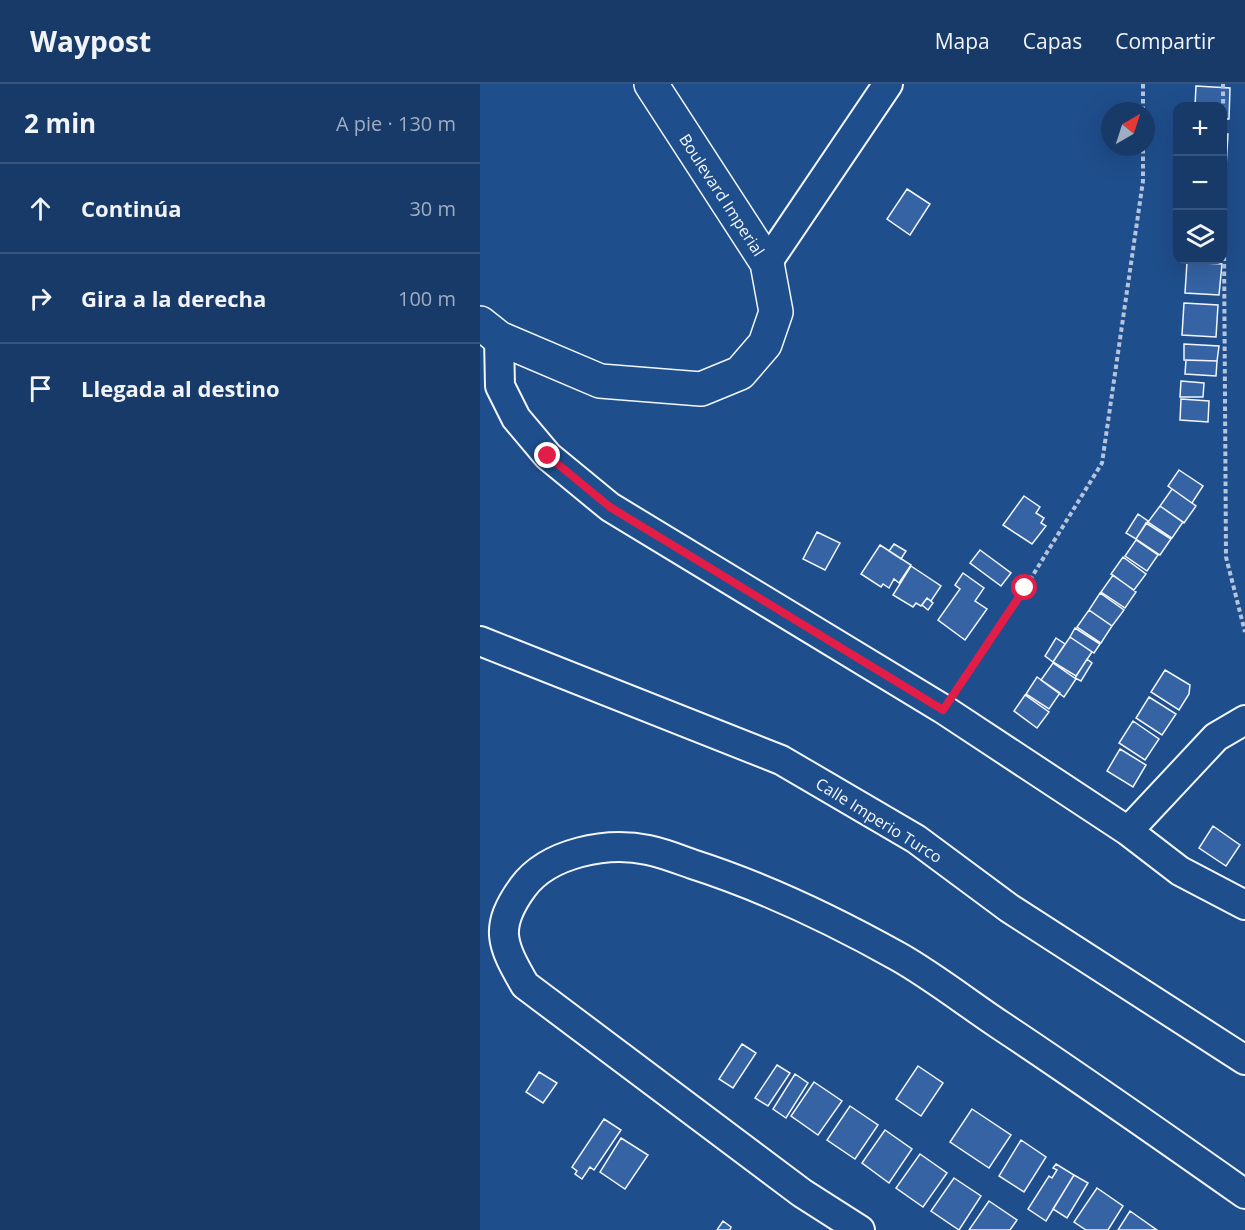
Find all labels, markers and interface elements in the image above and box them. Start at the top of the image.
text: Waypost [30,22,151,60]
text: Mapa [935,27,990,55]
text: Capas [1023,27,1082,55]
text: Compartir [1115,27,1215,55]
north arrow [1101,102,1155,156]
map controls [1173,102,1227,264]
button: + [1173,102,1227,156]
text: 2 min [24,105,96,141]
text: A pie · 130 m [336,110,456,137]
street label: Boulevard Imperial [674,130,770,260]
button: − [1173,156,1227,210]
icon: ahead [24,192,57,225]
text: Continúa [81,193,182,223]
text: 30 m [409,195,456,222]
button: layers [1173,210,1227,264]
icon: right [24,282,57,315]
text: Gira a la derecha [81,283,266,313]
text: 100 m [398,285,456,312]
icon: arrive [24,372,57,405]
text: Llegada al destino [81,373,280,403]
route end [534,442,560,468]
route start [1011,574,1037,600]
street label: Calle Imperio Turco [812,772,946,868]

